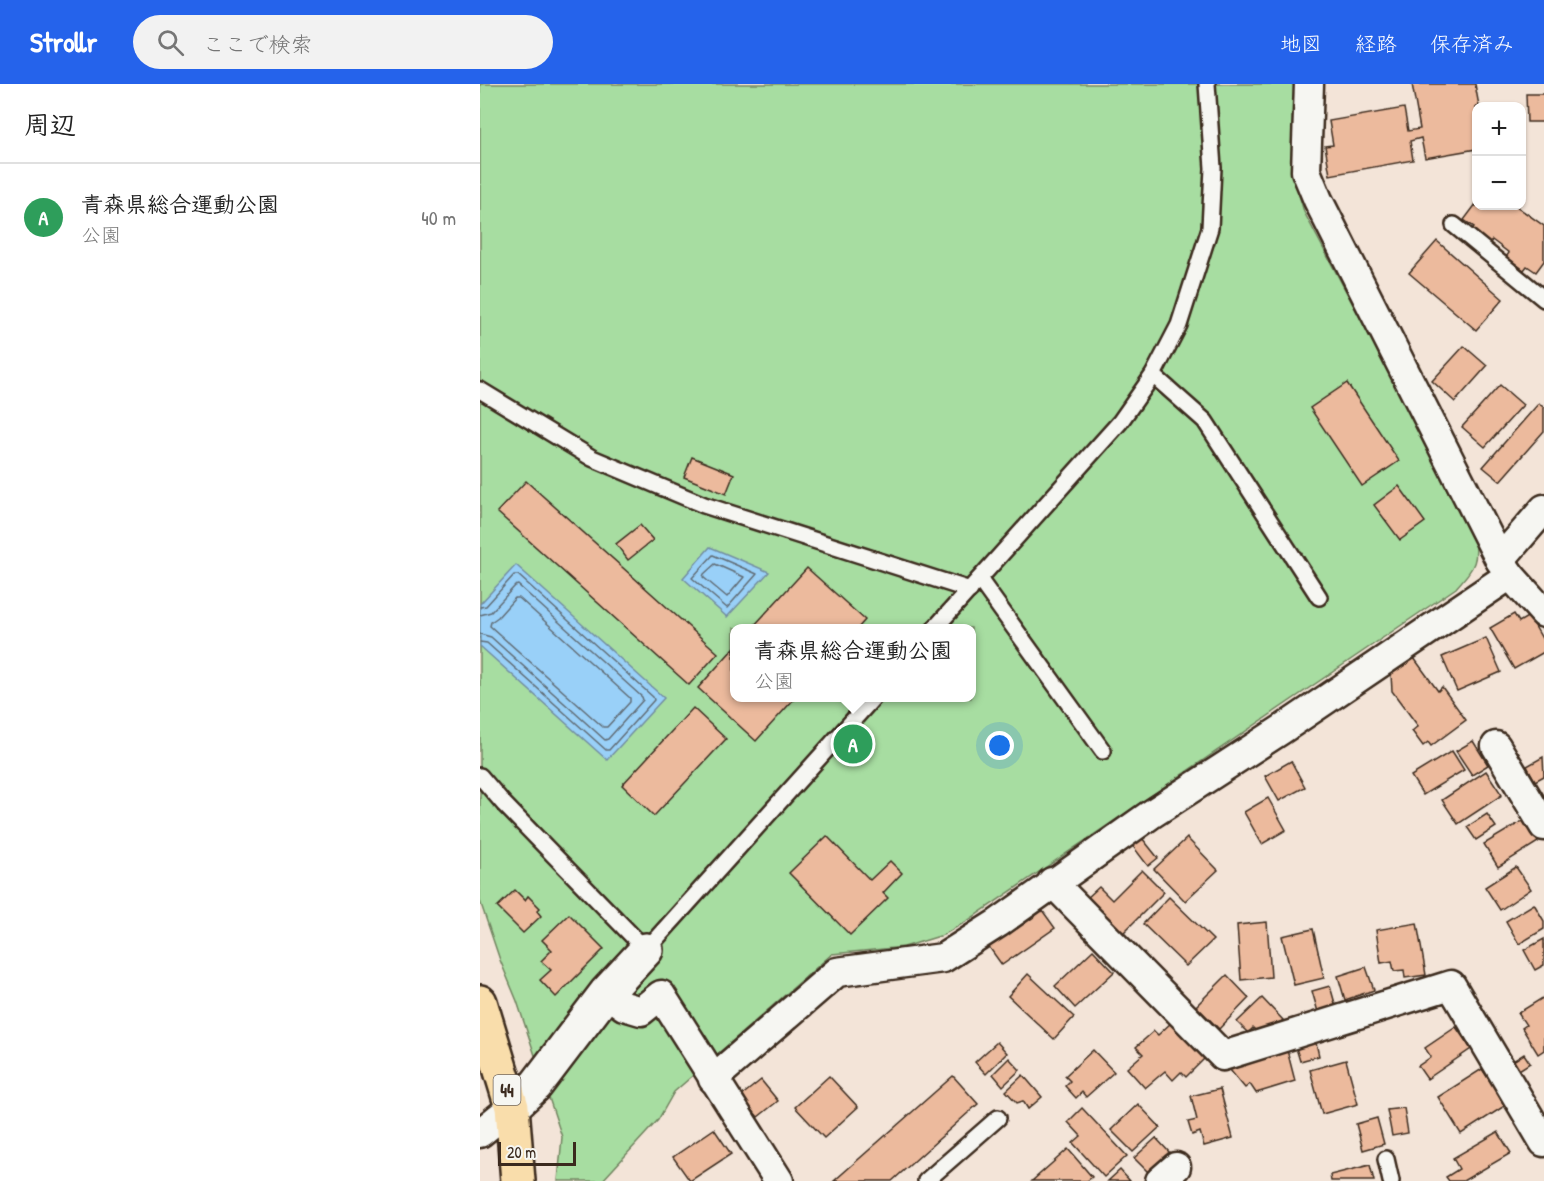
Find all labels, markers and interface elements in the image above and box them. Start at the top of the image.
search box [133,15,553,69]
text: Strollr [30,23,97,61]
icon: search [154,26,187,59]
text: ここで検索 [202,29,312,59]
text: 地図 [1280,29,1322,58]
text: 経路 [1355,29,1397,58]
text: 保存済み [1430,29,1514,58]
map controls [1472,102,1526,210]
button: + [1472,102,1526,156]
text: 周辺 [24,107,76,142]
button: − [1472,156,1526,210]
text: 青森県総合運動公園 [81,189,279,219]
text: A [39,204,48,231]
text: 40 m [421,204,456,231]
text: 公園 [81,221,121,248]
popup [730,624,976,702]
text: 青森県総合運動公園 [754,635,952,665]
text: 公園 [754,667,794,694]
pin: A [834,722,872,766]
your location [985,731,1014,760]
road number: 44 [494,1075,520,1105]
scale bar [498,1139,576,1166]
text: 20 m [507,1141,536,1163]

